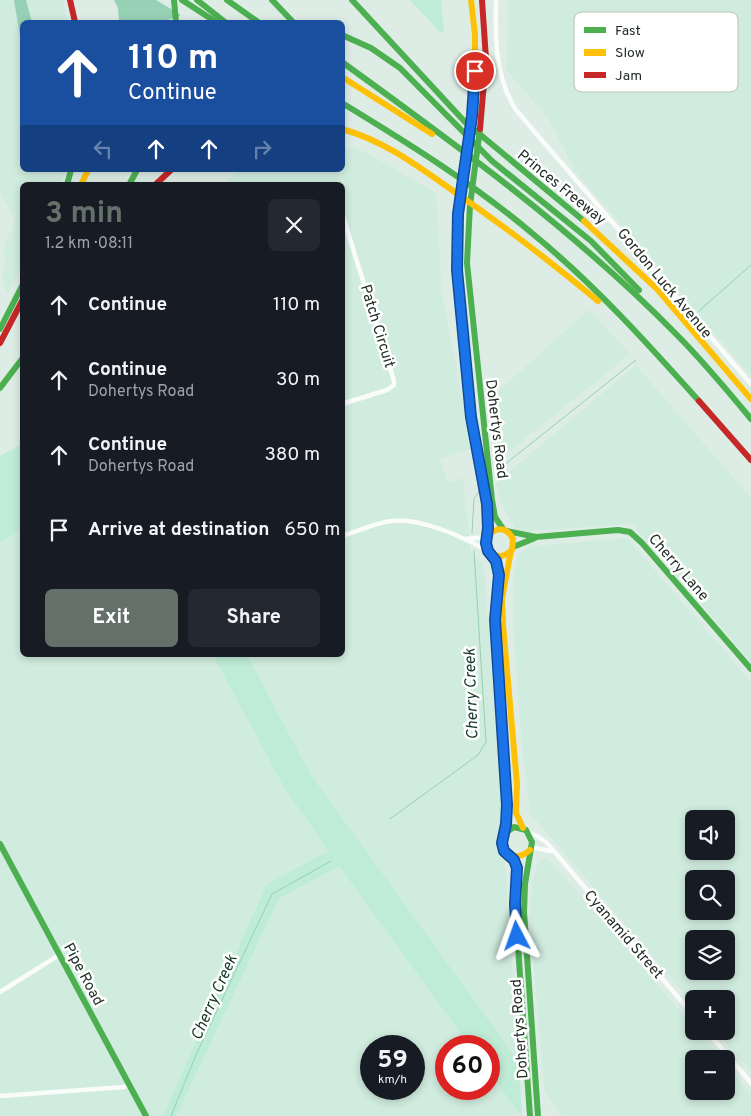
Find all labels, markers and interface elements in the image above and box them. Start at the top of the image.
legend [574,12,738,92]
text: Fast [615,23,641,40]
text: 110 m [128,37,218,81]
icon: ahead [45,40,110,105]
text: Slow [615,45,645,62]
pin [454,50,496,92]
icon: arrive [461,57,489,85]
text: Jam [615,68,642,85]
text: Continue [128,80,217,107]
icon: left [89,135,117,163]
icon: ahead [142,135,170,163]
icon: ahead [195,135,223,163]
icon: right [248,135,276,163]
street label: Princes Freeway [513,146,610,230]
text: 3 min [45,196,123,233]
button: close [268,199,320,251]
street label: Gordon Luck Avenue [612,225,716,343]
text: 1.2 km · 08:11 [45,234,133,254]
street label: Patch Circuit [355,283,398,370]
icon: ahead [45,291,73,319]
text: Continue [88,293,167,317]
text: 110 m [273,293,320,317]
text: Continue [88,358,167,382]
icon: ahead [45,366,73,394]
text: 30 m [276,368,320,392]
street label: Dohertys Road [480,379,511,480]
text: Dohertys Road [88,382,194,402]
text: Continue [88,433,167,457]
icon: ahead [45,441,73,469]
text: 380 m [264,443,320,467]
text: Dohertys Road [88,457,194,477]
icon: arrive [45,516,73,544]
text: Arrive at destination [88,518,269,542]
text: 650 m [284,518,340,542]
street label: Cherry Lane [643,530,712,606]
button: Exit [45,589,178,647]
button: Share [188,589,320,647]
water label: Cherry Creek [460,647,484,740]
map controls [685,810,735,1100]
button: sound [685,810,735,860]
button: search [685,870,735,920]
street label: Cyanamid Street [579,887,667,983]
position arrow [490,909,542,961]
button: layers [685,930,735,980]
street label: Pipe Road [58,940,107,1009]
water label: Cherry Creek [187,951,243,1044]
street label: Dohertys Road [508,978,533,1079]
button: + [685,990,735,1040]
speed limit sign: 60 [435,1035,500,1100]
text: 59 [377,1045,408,1077]
button: − [685,1050,735,1100]
text: km/h [378,1072,407,1088]

